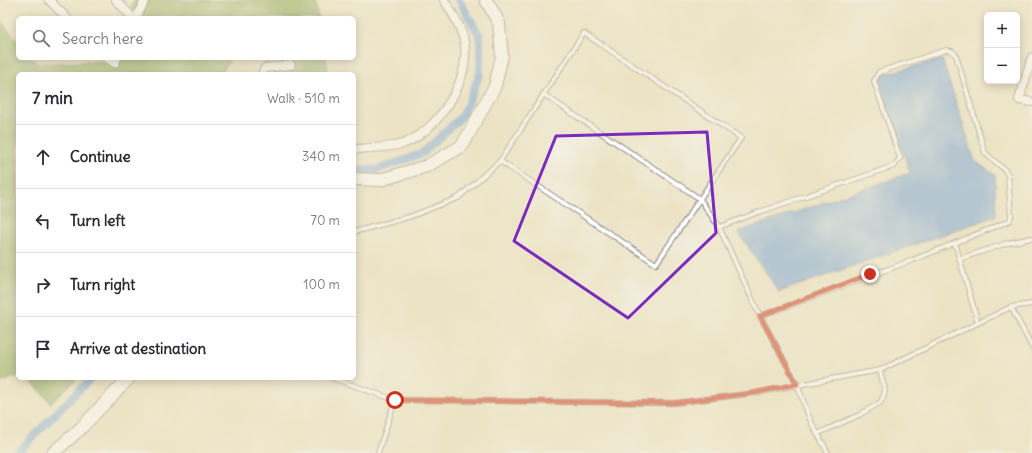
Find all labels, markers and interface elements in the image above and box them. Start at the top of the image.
map controls [984,12,1020,84]
button: + [984,12,1020,48]
search box [16,16,356,60]
icon: search [30,27,52,49]
text: Search here [62,29,143,48]
button: − [984,48,1020,84]
text: 7 min [32,87,73,109]
text: Walk · 510 m [267,90,340,107]
icon: ahead [32,146,54,168]
text: Continue [70,147,131,166]
text: 340 m [302,148,340,165]
icon: left [32,210,54,232]
text: Turn left [70,211,125,230]
text: 70 m [311,212,340,229]
route end [861,265,879,283]
icon: right [32,274,54,296]
text: Turn right [70,275,135,294]
text: 100 m [303,276,340,293]
icon: arrive [32,338,54,360]
text: Arrive at destination [70,339,206,358]
route start [386,391,404,409]

